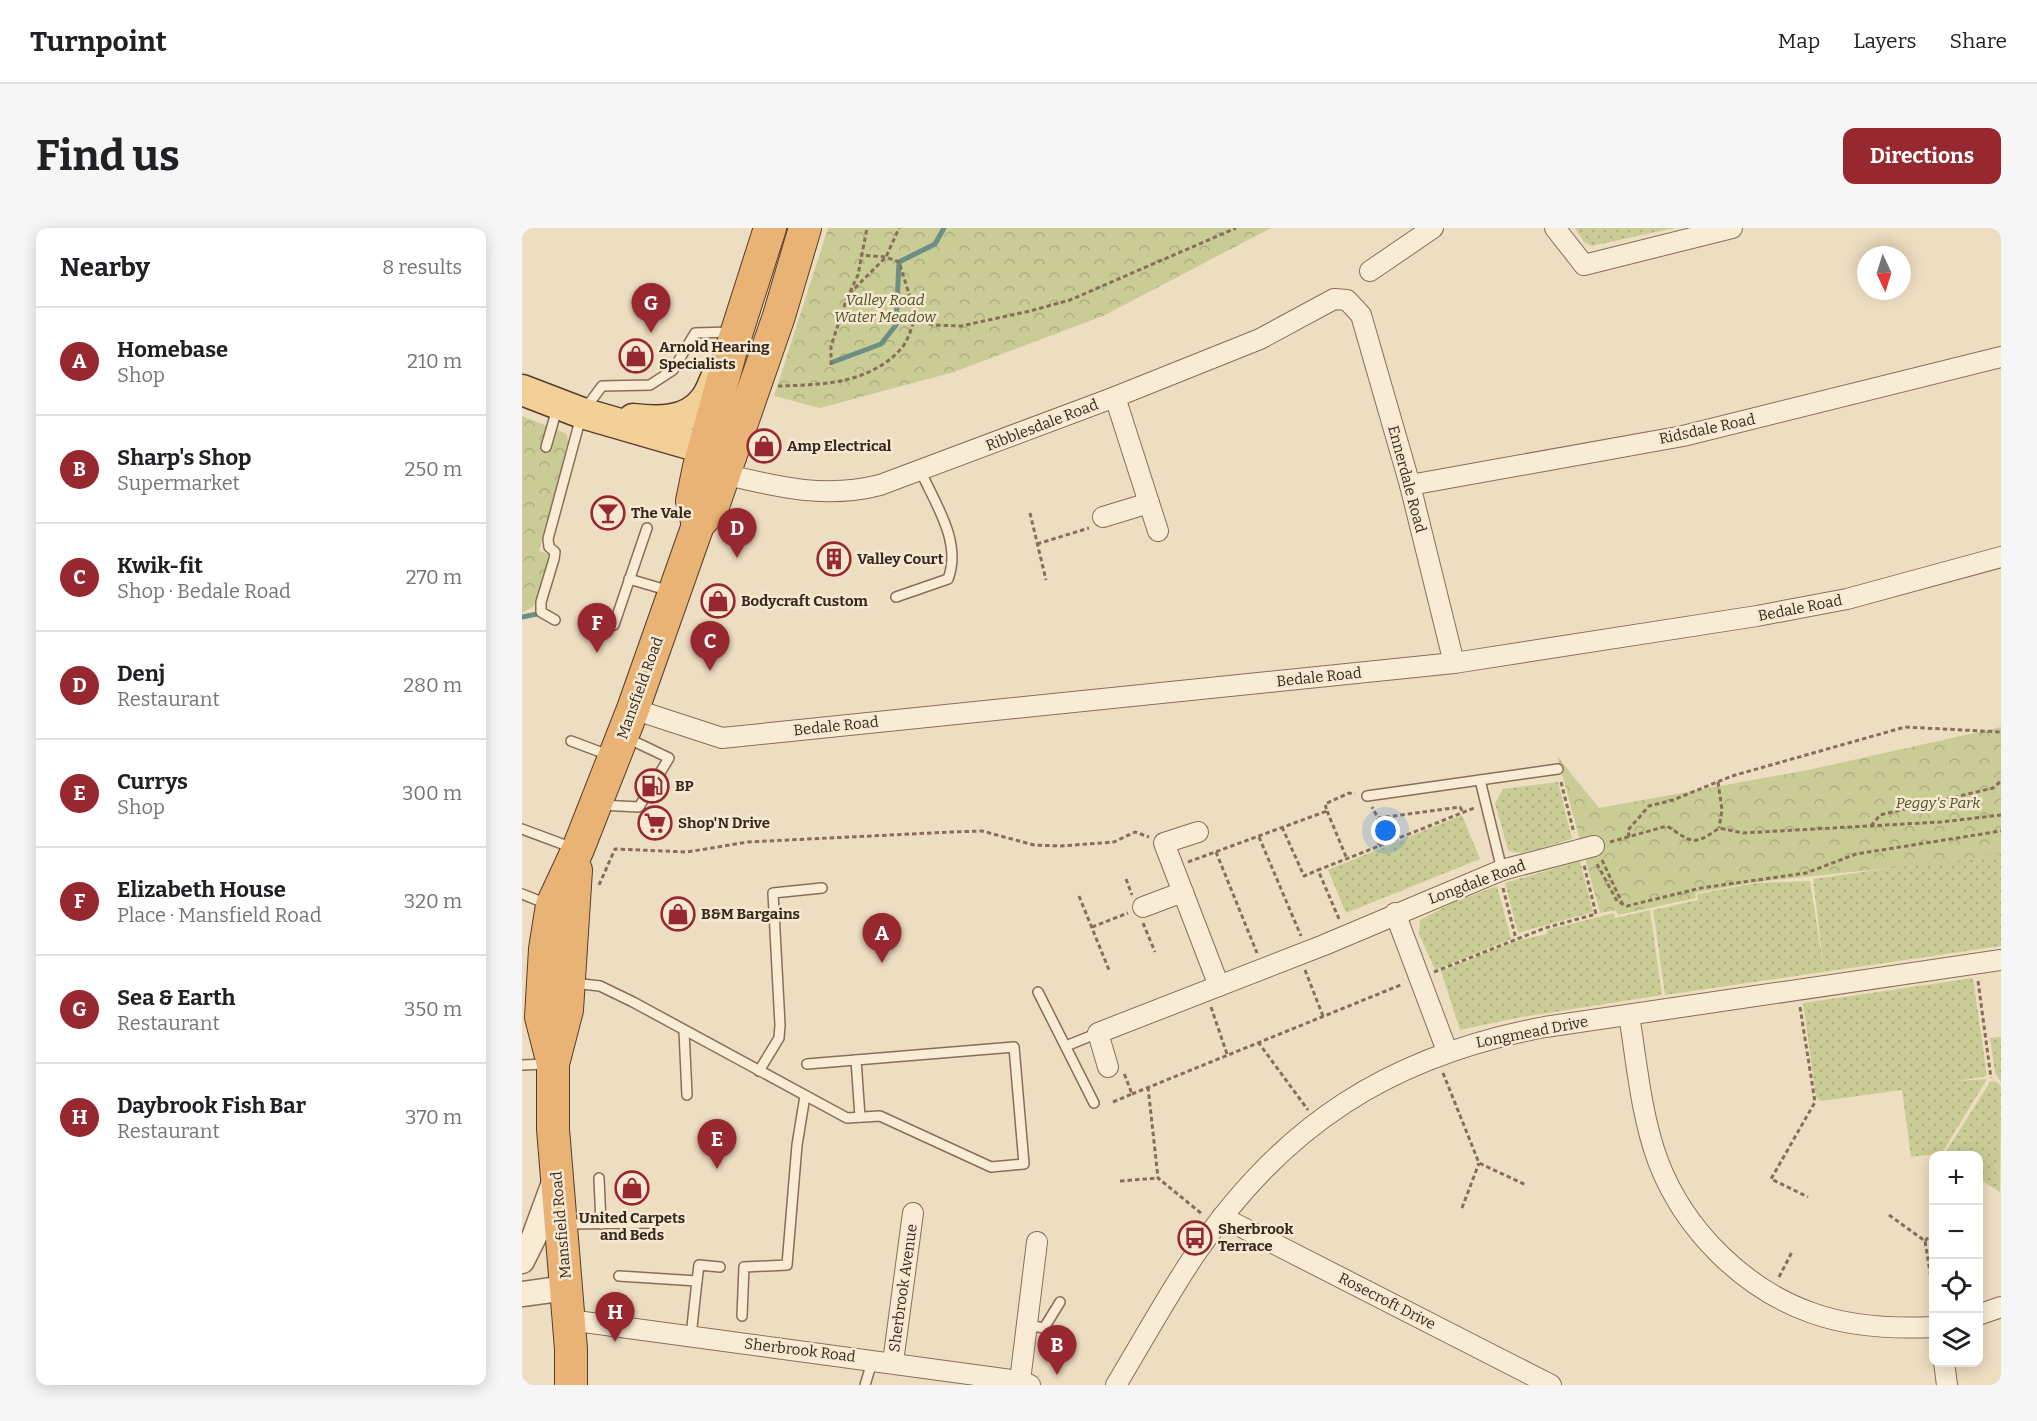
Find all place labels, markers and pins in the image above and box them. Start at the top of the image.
pin: G [632,284,670,333]
shop icon: Arnold Hearing Specialists [618,338,654,374]
place label: Arnold Hearing Specialists [659,338,770,373]
shop icon: Amp Electrical [746,428,782,464]
place label: Amp Electrical [787,437,892,455]
bar icon: The Vale [590,495,626,531]
place label: The Vale [631,504,691,522]
pin: D [718,508,756,558]
building icon: Valley Court [816,541,852,577]
place label: Valley Court [857,550,944,568]
shop icon: Bodycraft Custom [700,583,736,619]
place label: Bodycraft Custom [741,592,869,610]
pin: F [578,604,616,653]
pin: C [690,622,729,671]
fuel station icon: BP [634,768,670,804]
place label: BP [675,777,694,795]
supermarket icon: Shop'N Drive [637,805,673,841]
place label: Shop'N Drive [678,814,770,832]
shop icon: B&M Bargains [660,896,696,932]
place label: B&M Bargains [701,905,800,923]
pin: A [862,914,902,963]
pin: E [698,1120,736,1169]
shop icon: United Carpets and Beds [614,1170,650,1206]
place label: United Carpets and Beds [579,1209,685,1244]
bus stop icon: Sherbrook Terrace [1177,1220,1213,1256]
place label: Sherbrook Terrace [1218,1220,1293,1255]
pin: H [596,1292,634,1342]
pin: B [1038,1326,1076,1375]

